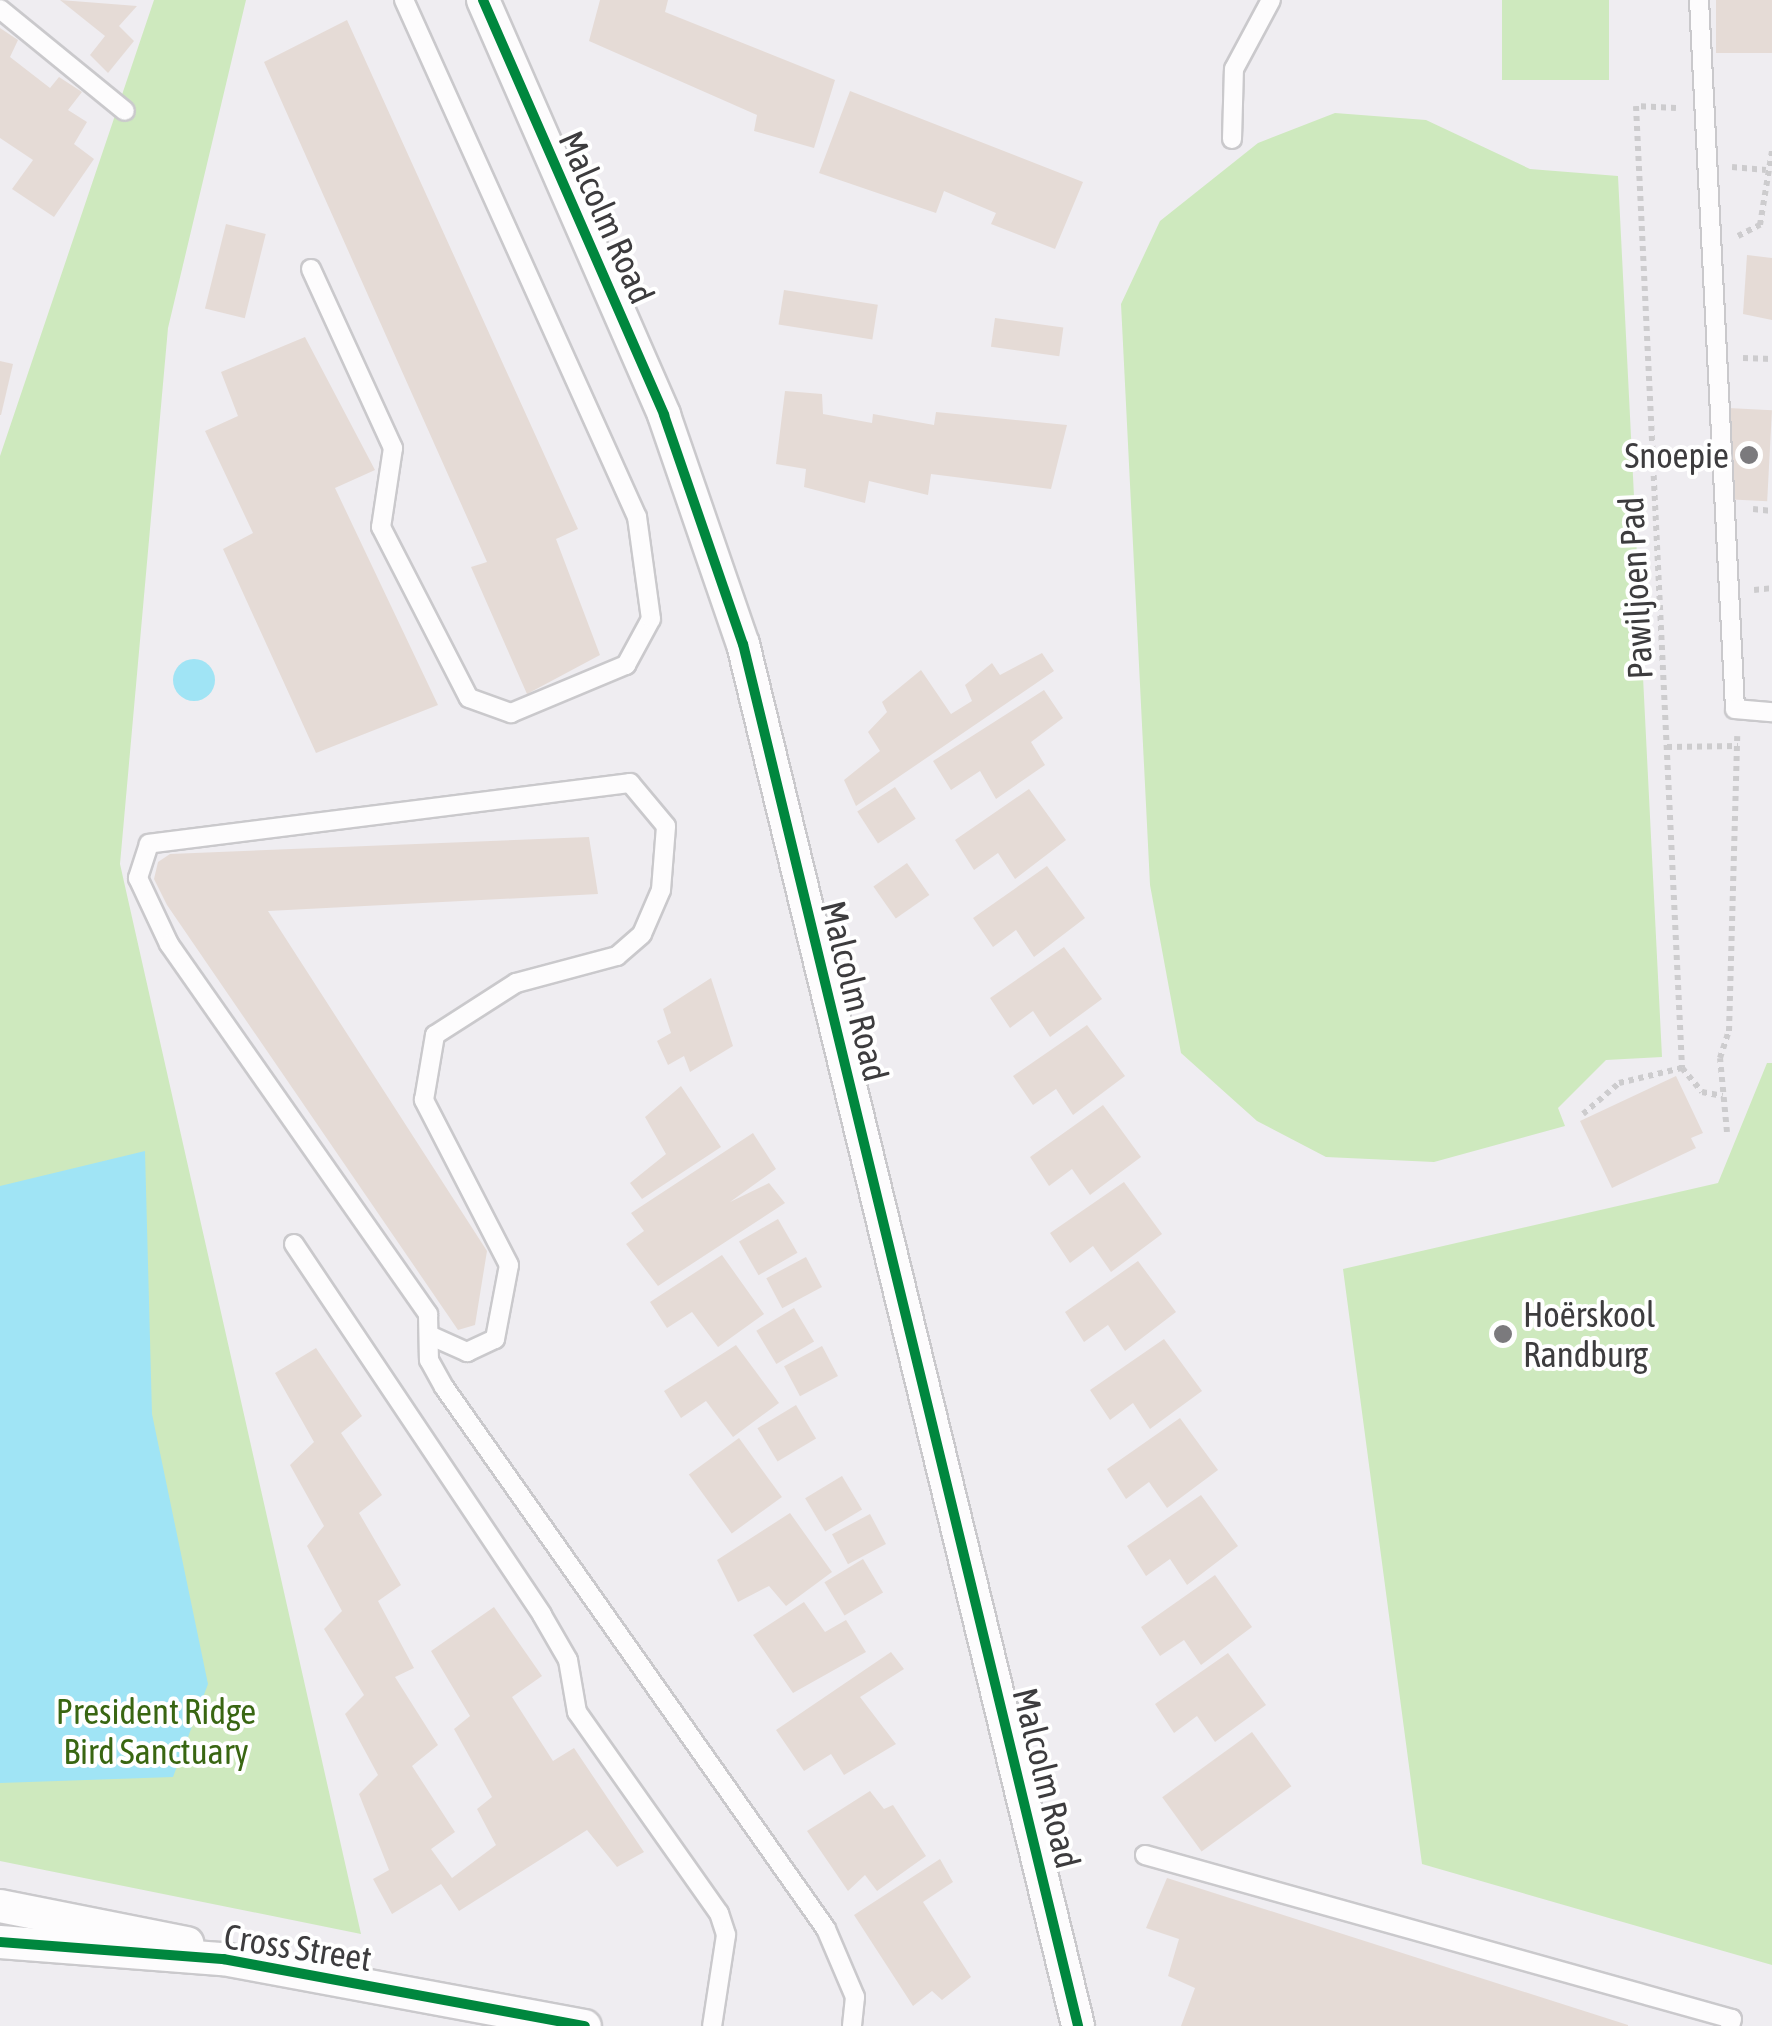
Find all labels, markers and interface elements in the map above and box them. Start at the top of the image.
street label: Malcolm Road [550,124,664,310]
place label: Snoepie [1624,434,1729,476]
marker: Snoepie [1738,444,1760,466]
street label: Pawiljoen Pad [1609,496,1661,680]
street label: Malcolm Road [812,897,898,1085]
place label: Hoërskool Randburg [1523,1293,1655,1375]
marker: Hoërskool Randburg [1492,1323,1514,1345]
street label: Malcolm Road [1004,1684,1090,1872]
park label: President Ridge Bird Sanctuary [56,1690,256,1772]
street label: Cross Street [221,1915,375,1979]

